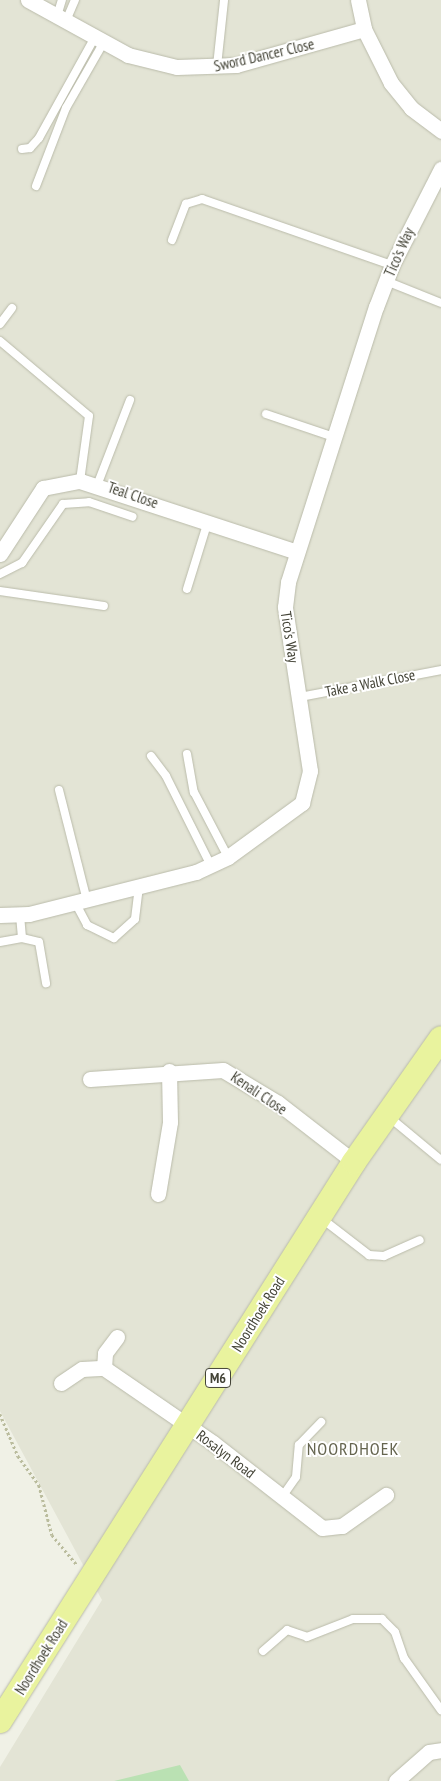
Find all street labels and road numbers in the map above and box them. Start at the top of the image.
street label: Sword Dancer Close [212,35,316,75]
street label: Tico's Way [380,224,418,280]
street label: Teal Close [105,478,161,512]
street label: Tico's Way [277,610,303,664]
street label: Take a Walk Close [323,665,417,701]
street label: Kenali Close [228,1068,290,1118]
street label: Noordhoek Road [228,1273,288,1355]
road number: M6 [204,1366,232,1390]
street label: Rosalyn Road [193,1426,259,1482]
street label: Noordhoek Road [11,1616,71,1698]

